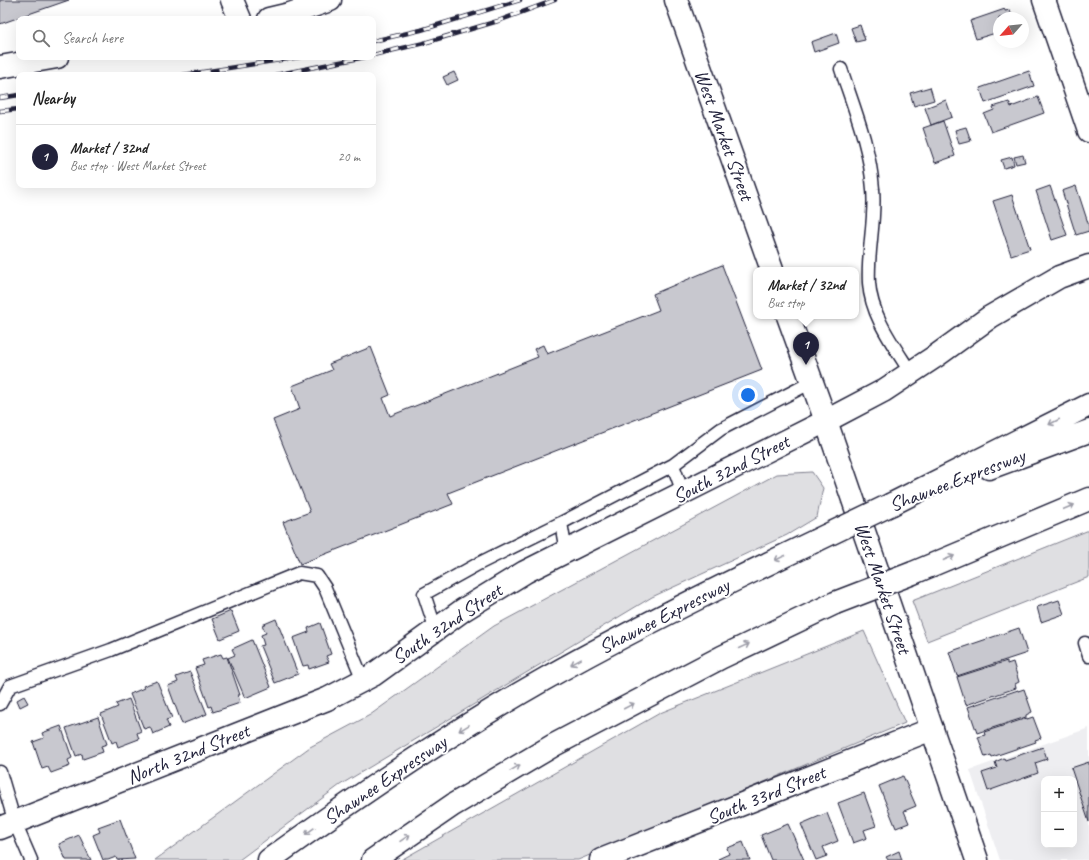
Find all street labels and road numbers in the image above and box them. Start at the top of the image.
street label: West Market Street [689,66,760,206]
street label: South 32nd Street [669,428,796,509]
street label: Shawnee Expressway [886,442,1030,517]
street label: West Market Street [849,519,918,659]
street label: Shawnee Expressway [595,571,735,660]
street label: South 32nd Street [387,577,509,670]
street label: North 32nd Street [123,717,255,790]
street label: Shawnee Expressway [319,728,453,830]
street label: South 33rd Street [703,759,831,830]

